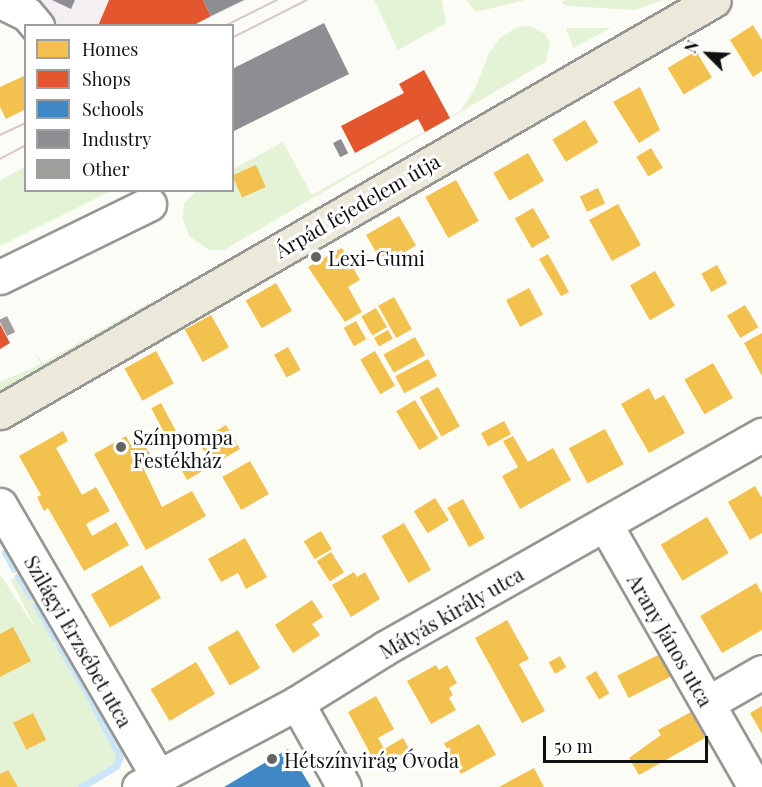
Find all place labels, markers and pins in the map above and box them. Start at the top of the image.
place label: Lexi-Gumi [328,245,425,269]
marker: Lexi-Gumi [309,250,323,264]
place label: Színpompa Festékház [133,424,233,471]
marker: Színpompa Festékház [114,440,128,454]
place label: Hétszínvirág Óvoda [284,747,459,771]
marker: Hétszínvirág Óvoda [265,752,279,766]

